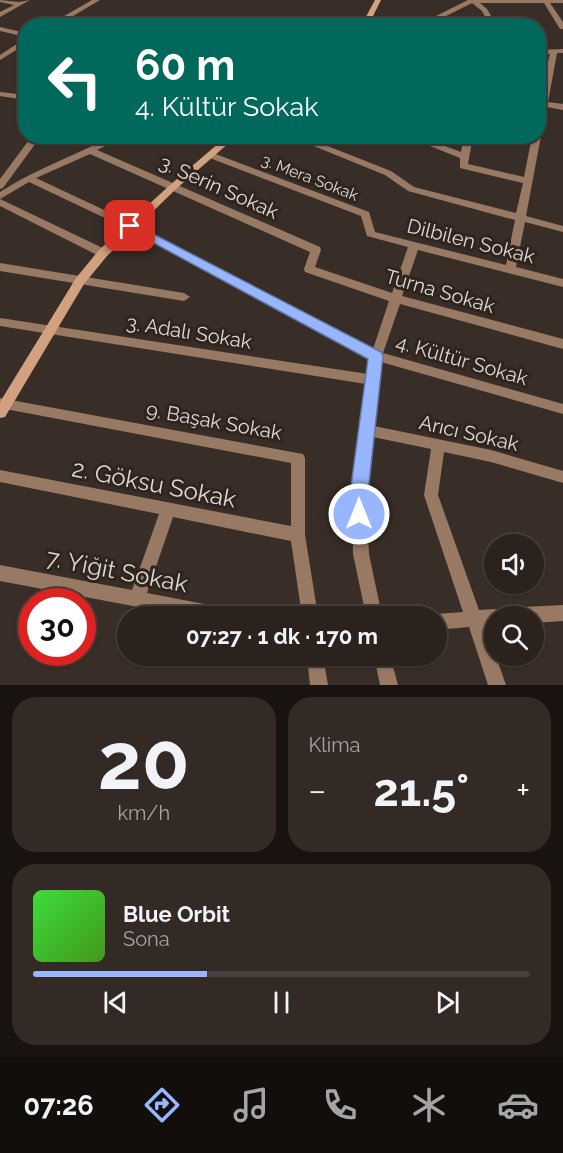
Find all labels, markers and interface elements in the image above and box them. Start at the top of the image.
text: 60 m [135,41,235,90]
icon: left [36,42,114,120]
text: 4. Kültür Sokak [135,91,319,122]
street label: 3. Serin Sokak [156,150,283,224]
street label: 3. Mera Sokak [259,150,361,205]
pin [104,200,155,251]
icon: arrive [113,209,146,242]
street label: Dilbilen Sokak [405,214,538,269]
street label: Turna Sokak [382,264,498,318]
street label: 3. Adalı Sokak [125,310,254,354]
street label: 4. Kültür Sokak [393,330,531,390]
street label: 9. Başak Sokak [144,397,284,445]
street label: Arıcı Sokak [417,410,522,456]
street label: 2. Göksu Sokak [70,453,239,514]
position arrow [327,482,391,546]
map controls [484,534,544,666]
button: sound [484,534,544,594]
street label: 7. Yiğit Sokak [44,543,191,598]
speed limit sign: 30 [18,588,96,666]
button: search [484,606,544,666]
text: 07:27 · 1 dk · 170 m [186,623,378,649]
text: 20 [98,716,190,807]
text: Klima [309,733,360,757]
text: 21.5° [374,764,469,817]
text: − [309,771,326,810]
text: + [516,771,530,810]
text: km/h [117,801,170,825]
text: Blue Orbit [123,901,230,927]
text: Sona [123,927,170,951]
icon: previous [99,986,132,1019]
icon: pause [265,986,298,1019]
icon: next [431,986,464,1019]
icon: directions [141,1084,183,1126]
icon: music [230,1084,272,1126]
icon: phone [319,1084,361,1126]
icon: climate [408,1084,450,1126]
icon: car [497,1084,539,1126]
text: 07:26 [24,1090,94,1121]

